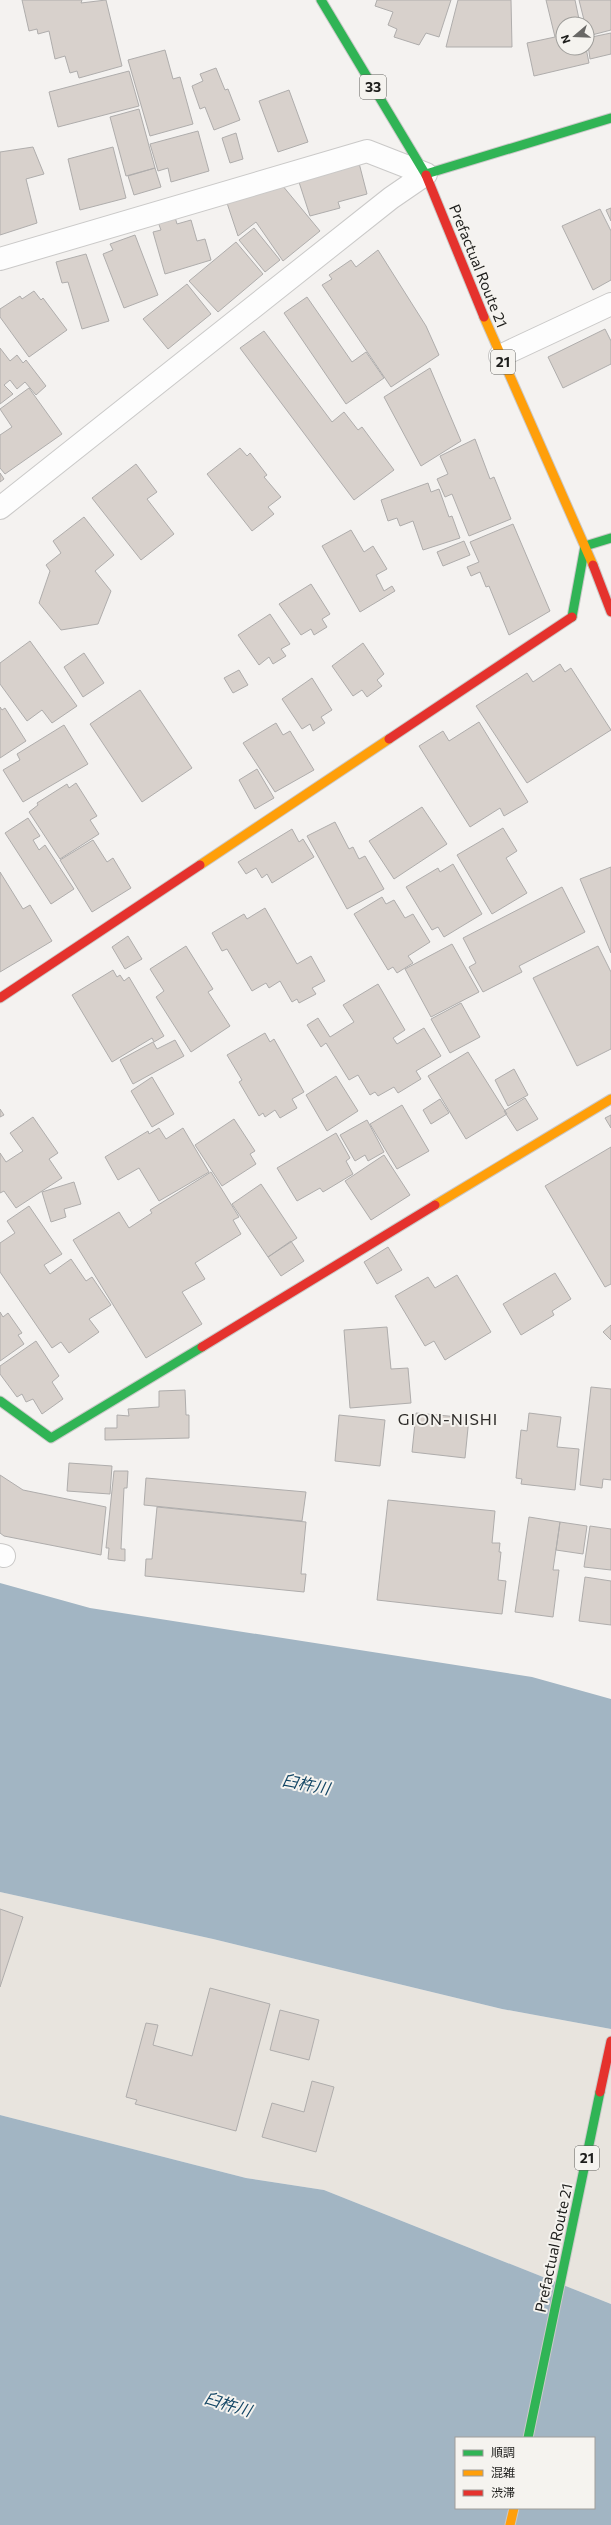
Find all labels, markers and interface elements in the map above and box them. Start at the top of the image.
north arrow [555,16,595,56]
text: N [558,33,573,45]
road number: 33 [360,75,386,99]
street label: Prefactual Route 21 [446,201,512,330]
road number: 21 [491,350,515,374]
district label: GION-NISHI [398,1409,498,1428]
water label: 臼杵川 [281,1770,333,1798]
road number: 21 [575,2146,599,2170]
street label: Prefactual Route 21 [531,2182,575,2314]
water label: 臼杵川 [202,2387,256,2420]
legend [455,2437,595,2509]
text: 順調 [491,2445,515,2459]
text: 混雑 [491,2465,515,2479]
text: 渋滞 [491,2485,515,2499]

